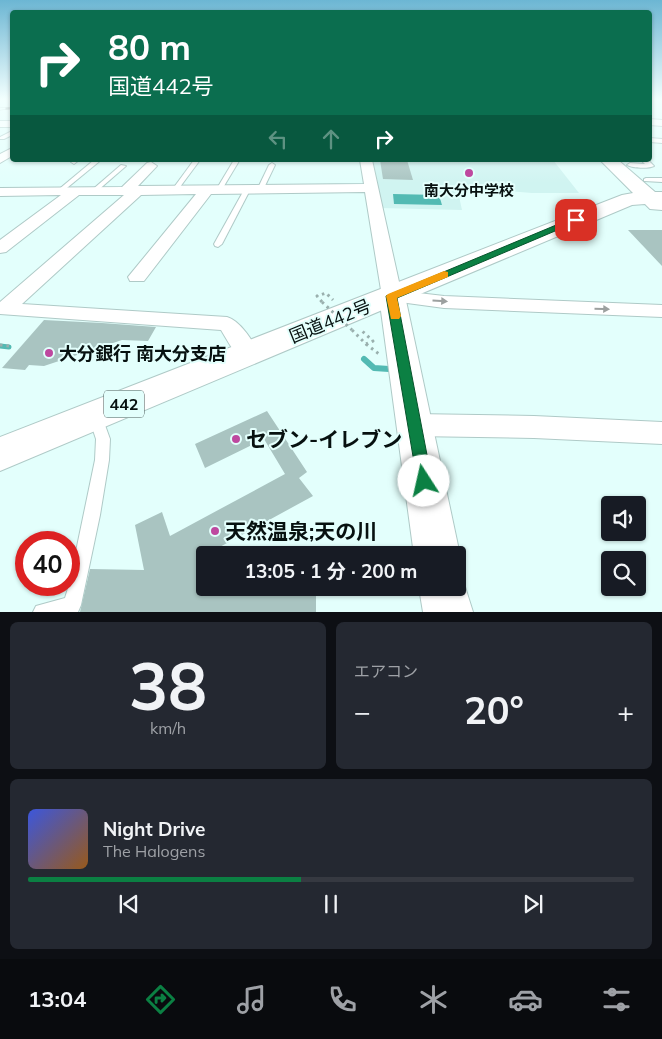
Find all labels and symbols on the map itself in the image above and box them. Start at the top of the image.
marker: 南大分中学校 [463,167,475,179]
place label: 南大分中学校 [424,181,514,200]
pin [555,199,597,241]
street label: 国道442号 [286,294,374,348]
one-way arrow [432,298,448,306]
one-way arrow [594,306,610,314]
place label: 大分銀行 南大分支店 [59,342,226,365]
marker: 大分銀行 南大分支店 [43,347,55,359]
road number: 442 [104,390,144,418]
place label: セブン-イレブン [246,426,402,452]
marker: セブン-イレブン [230,433,242,445]
position arrow [397,454,449,506]
place label: 天然温泉;天の川 [225,518,377,544]
marker: 天然温泉;天の川 [209,525,221,537]
speed limit sign: 40 [15,531,80,596]

